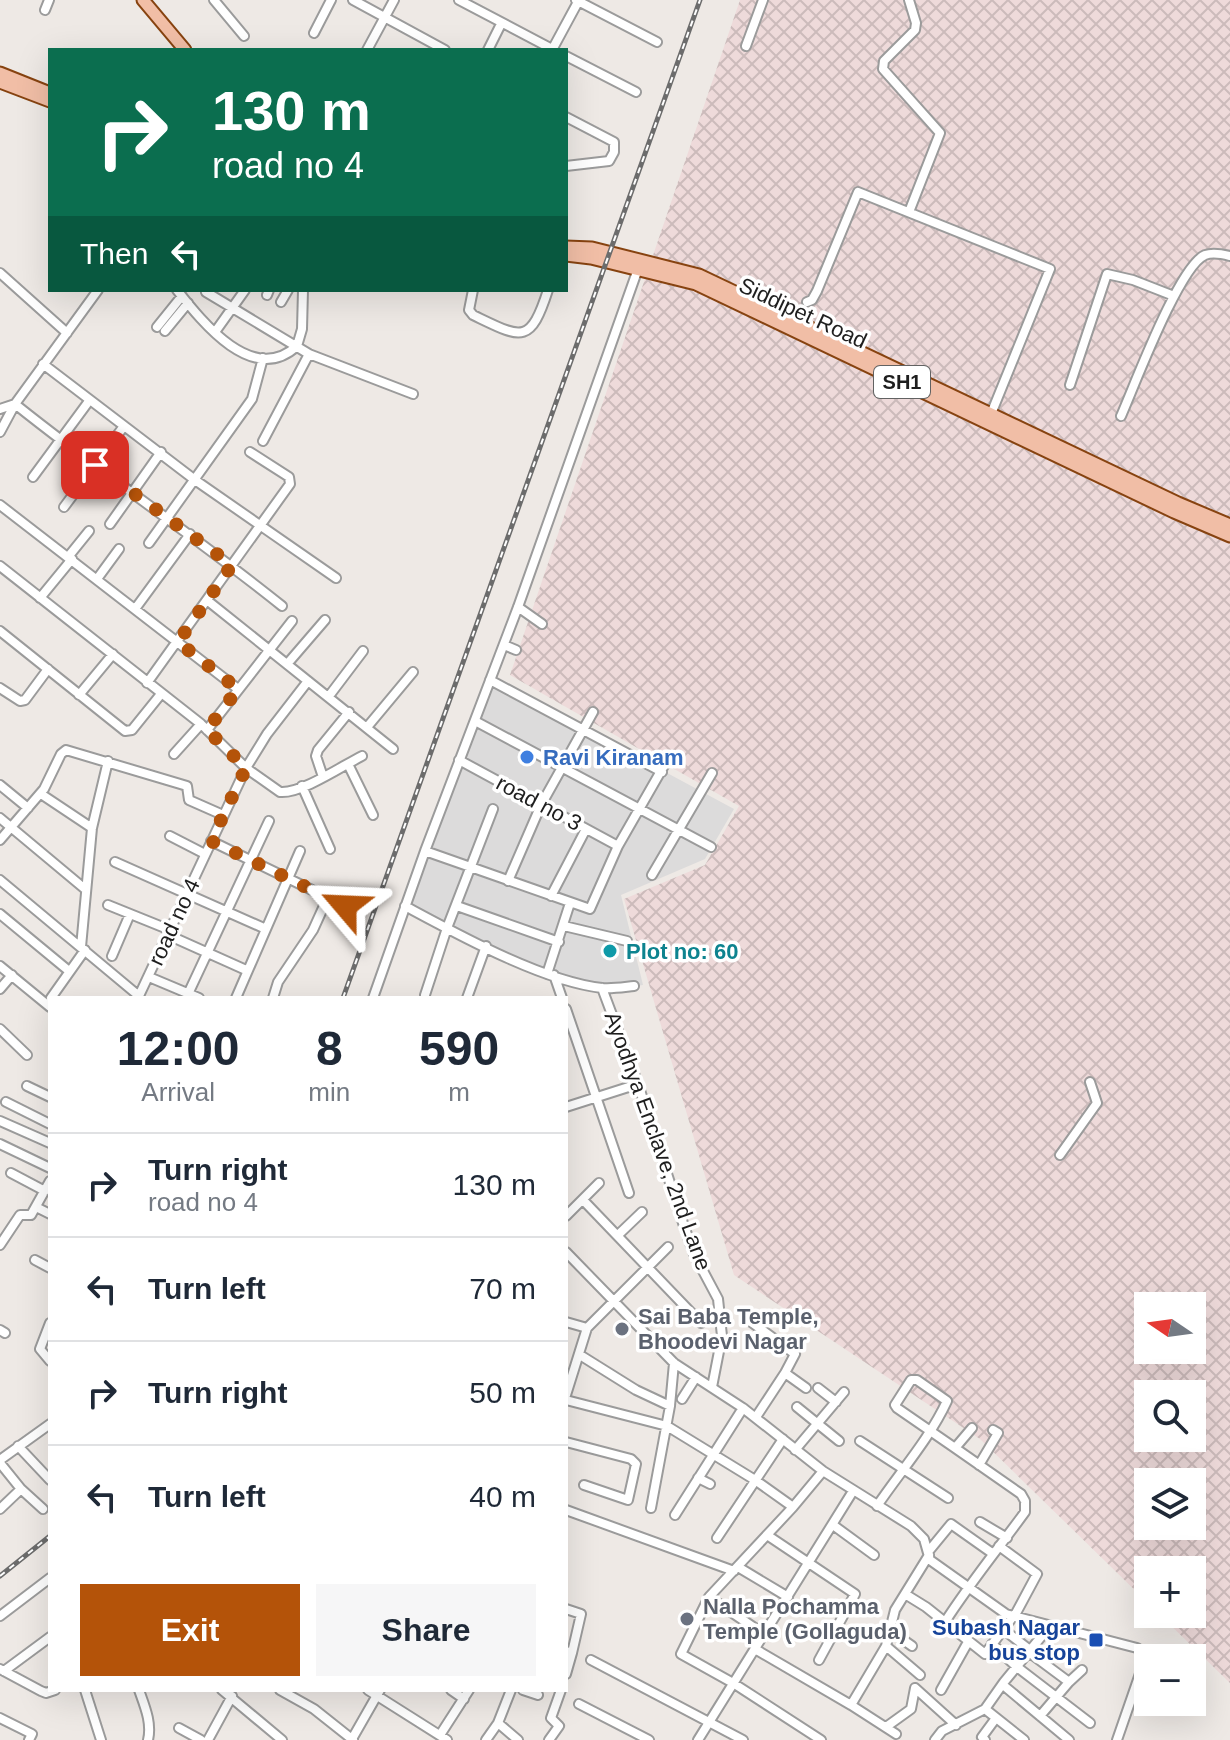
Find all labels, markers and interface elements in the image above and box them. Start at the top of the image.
text: 130 m [212,79,371,142]
icon: right [80,80,184,184]
text: road no 4 [212,145,364,186]
icon: left [164,232,208,276]
text: Then [80,237,148,270]
street label: Siddipet Road [735,272,871,354]
road number: SH1 [874,366,930,398]
pin [61,431,129,499]
icon: arrive [73,443,117,487]
place label: Ravi Kiranam [543,745,684,770]
marker: Ravi Kiranam [518,748,536,766]
street label: road no 3 [492,770,586,836]
position arrow [303,864,387,948]
street label: road no 4 [143,875,205,969]
place label: Plot no: 60 [626,939,738,964]
marker: Plot no: 60 [601,942,619,960]
street label: Ayodhya Enclave, 2nd Lane [599,1008,717,1274]
text: 12:00 [117,1022,240,1075]
text: 8 [316,1022,343,1075]
text: 590 [419,1022,499,1075]
text: Arrival [141,1077,215,1107]
text: min [308,1077,350,1107]
text: m [448,1077,470,1107]
text: Turn right [148,1153,287,1186]
icon: right [80,1163,124,1207]
text: 130 m [453,1168,536,1201]
text: road no 4 [148,1187,258,1217]
icon: left [80,1267,124,1311]
text: Turn left [148,1272,266,1305]
text: 70 m [469,1272,536,1305]
north arrow [1134,1292,1206,1364]
map controls [1134,1292,1206,1716]
place label: Sai Baba Temple, Bhoodevi Nagar [638,1304,819,1354]
marker: Sai Baba Temple, Bhoodevi Nagar [613,1320,631,1338]
icon: right [80,1371,124,1415]
text: Turn right [148,1376,287,1409]
text: 50 m [469,1376,536,1409]
button: search [1134,1380,1206,1452]
button: layers [1134,1468,1206,1540]
icon: left [80,1475,124,1519]
text: Turn left [148,1480,266,1513]
text: 40 m [469,1480,536,1513]
button: + [1134,1556,1206,1628]
button: Exit [80,1584,300,1676]
button: Share [316,1584,536,1676]
place label: Nalla Pochamma Temple (Gollaguda) [703,1594,907,1644]
marker: Nalla Pochamma Temple (Gollaguda) [678,1610,696,1628]
place label: Subash Nagar bus stop [932,1615,1080,1665]
marker: Subash Nagar bus stop [1087,1631,1105,1649]
button: − [1134,1644,1206,1716]

